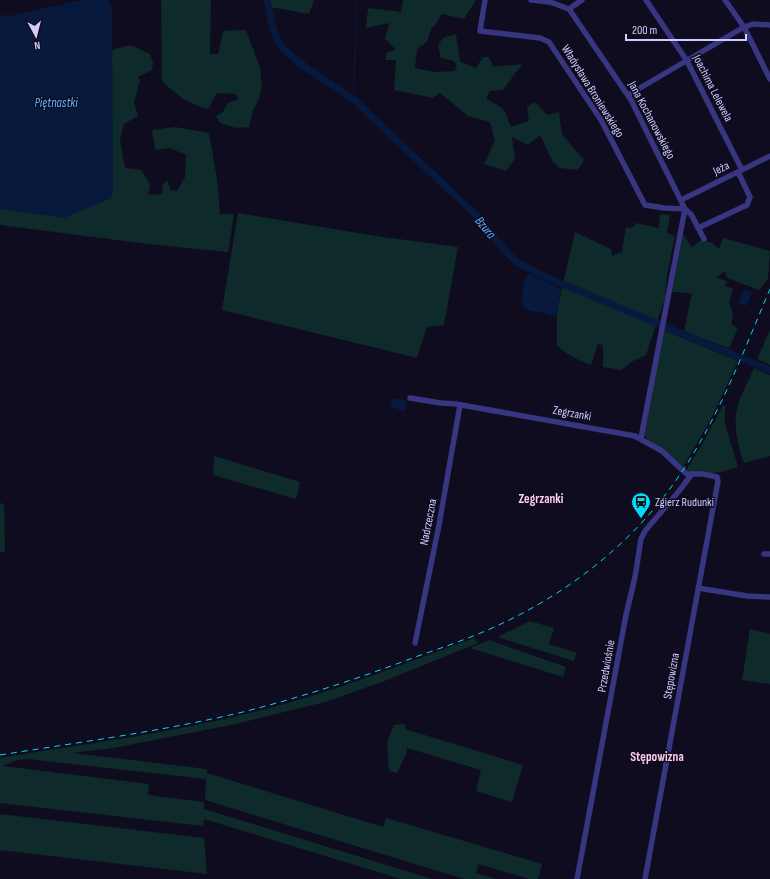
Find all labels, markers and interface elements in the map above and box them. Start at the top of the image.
north arrow [16,16,56,56]
scale bar [626,16,746,42]
text: 200 m [632,23,658,38]
text: N [33,39,41,52]
street label: Władysława Broniewskiego [558,42,627,140]
street label: Joachima Lelewela [689,51,736,124]
street label: Jana Kochanowskiego [624,78,678,162]
water label: Piętnastki [34,95,78,111]
street label: Jeża [710,158,732,179]
water label: Bzura [471,213,500,243]
street label: Zegrzanki [552,403,592,424]
district label: Zegrzanki [519,491,564,507]
station icon: Zgierz Rudunki [630,491,652,519]
place label: Zgierz Rudunki [655,495,714,510]
street label: Nadrzeczna [417,497,440,547]
street label: Przedwiośnie [595,639,619,693]
street label: Stępowizna [660,652,683,700]
district label: Stępowizna [630,749,684,765]

